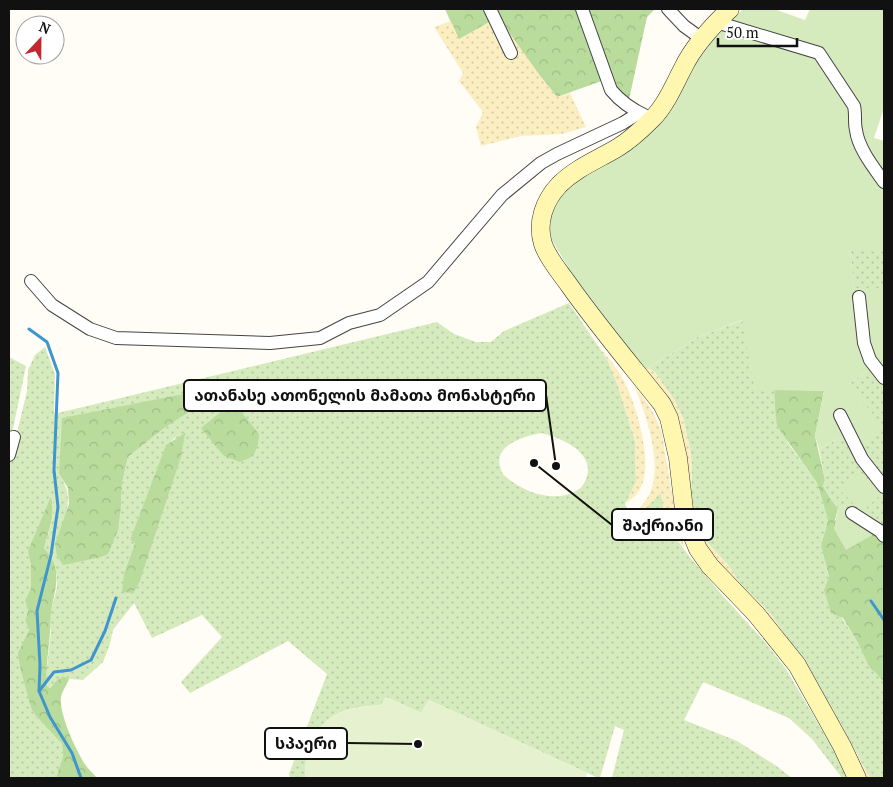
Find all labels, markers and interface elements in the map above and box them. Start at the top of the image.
north arrow [15,15,65,65]
scale bar [718,15,797,47]
text: N [37,17,54,38]
text: 50 m [726,22,759,42]
callout: ათანასე ათონელის მამათა მონასტერი [184,380,546,411]
text: ათანასე ათონელის მამათა მონასტერი [194,384,536,406]
callout: შაქრიანი [612,509,713,540]
text: შაქრიანი [622,514,704,536]
callout: სპაერი [265,728,347,759]
text: სპაერი [275,732,337,754]

